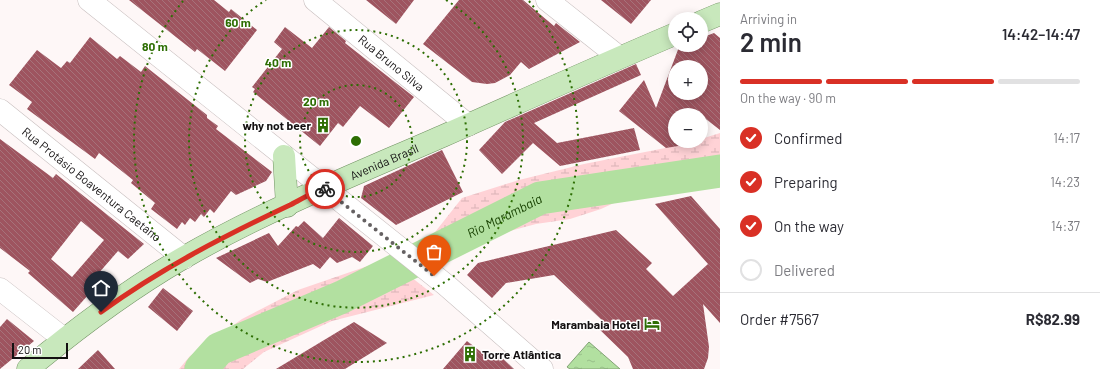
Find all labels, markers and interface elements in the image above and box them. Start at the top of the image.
text: Arriving in [740,11,797,27]
map controls [668,12,708,148]
button: locate [668,12,708,52]
text: 60 m [225,15,251,29]
text: 14:42–14:47 [1002,25,1080,43]
text: 2 min [740,26,802,57]
street label: Rua Bruno Silva [356,32,427,94]
text: 80 m [142,39,168,53]
text: 40 m [265,55,291,69]
button: + [668,60,708,100]
text: On the way · 90 m [740,90,836,106]
text: 20 m [303,94,329,108]
button: − [668,108,708,148]
building icon: why not beer [314,116,332,134]
place label: why not beer [242,118,311,132]
street label: Rua Protásio Boaventura Caetano [20,124,164,244]
icon: check [740,127,762,149]
text: Confirmed [774,129,842,147]
text: 14:17 [1053,130,1080,146]
centre of rings [349,134,363,148]
street label: Avenida Brasil [348,141,420,182]
courier [305,169,345,209]
icon: check [740,171,762,193]
text: Preparing [774,173,838,191]
text: 14:23 [1050,174,1080,190]
icon: bike [314,178,336,200]
water label: Rio Marambaia [464,190,545,241]
icon: check [740,215,762,237]
text: On the way [774,217,844,235]
text: 14:37 [1051,218,1080,234]
pin [417,235,451,276]
icon: bag [423,241,445,263]
text: Delivered [774,261,835,279]
pin [84,271,118,312]
icon: home [90,277,112,299]
text: Order #7567 [740,310,819,328]
text: R$82.99 [1026,310,1080,328]
hotel icon: Marambaia Hotel [643,315,661,333]
place label: Marambaia Hotel [551,317,640,331]
scale bar [12,341,68,360]
text: 20 m [18,343,41,356]
building icon: Torre Atlântica [461,345,479,363]
place label: Torre Atlântica [482,347,561,361]

